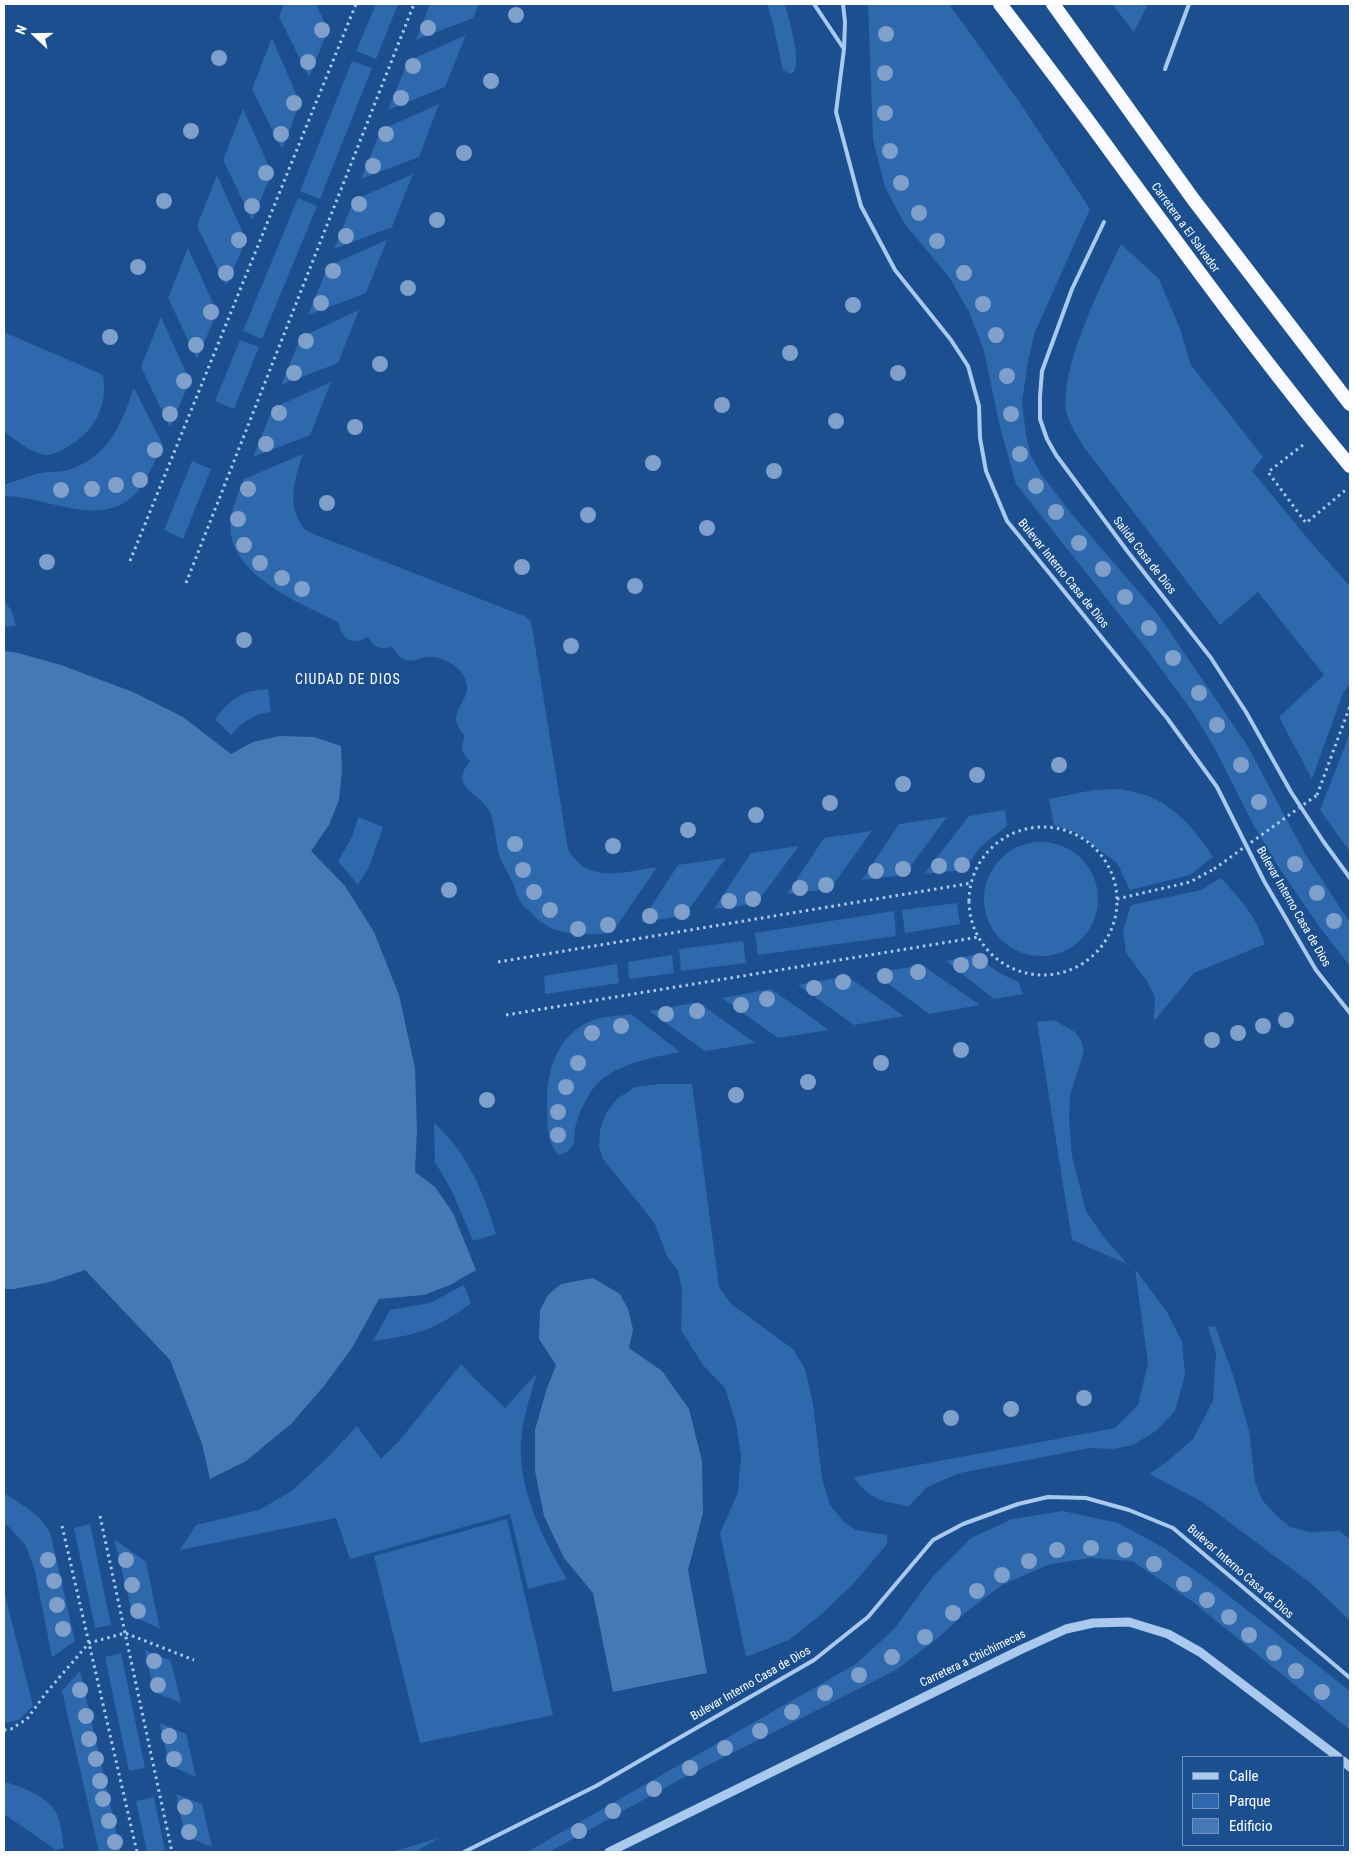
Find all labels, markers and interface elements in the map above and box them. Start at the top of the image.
north arrow [10,10,60,60]
text: N [12,23,30,37]
street label: Carretera a El Salvador [1148,180,1222,276]
street label: Salida Casa de Dios [1109,515,1179,597]
street label: Bulevar Interno Casa de Dios [1015,517,1111,631]
district label: CIUDAD DE DIOS [293,672,403,688]
street label: Bulevar Interno Casa de Dios [1253,844,1333,970]
street label: Bulevar Interno Casa de Dios [1184,1522,1296,1622]
street label: Carretera a Chichimecas [918,1627,1028,1691]
street label: Bulevar Interno Casa de Dios [688,1644,814,1724]
legend [1182,1756,1344,1846]
text: Calle [1229,1767,1259,1785]
text: Parque [1229,1792,1271,1810]
text: Edificio [1229,1817,1272,1835]

